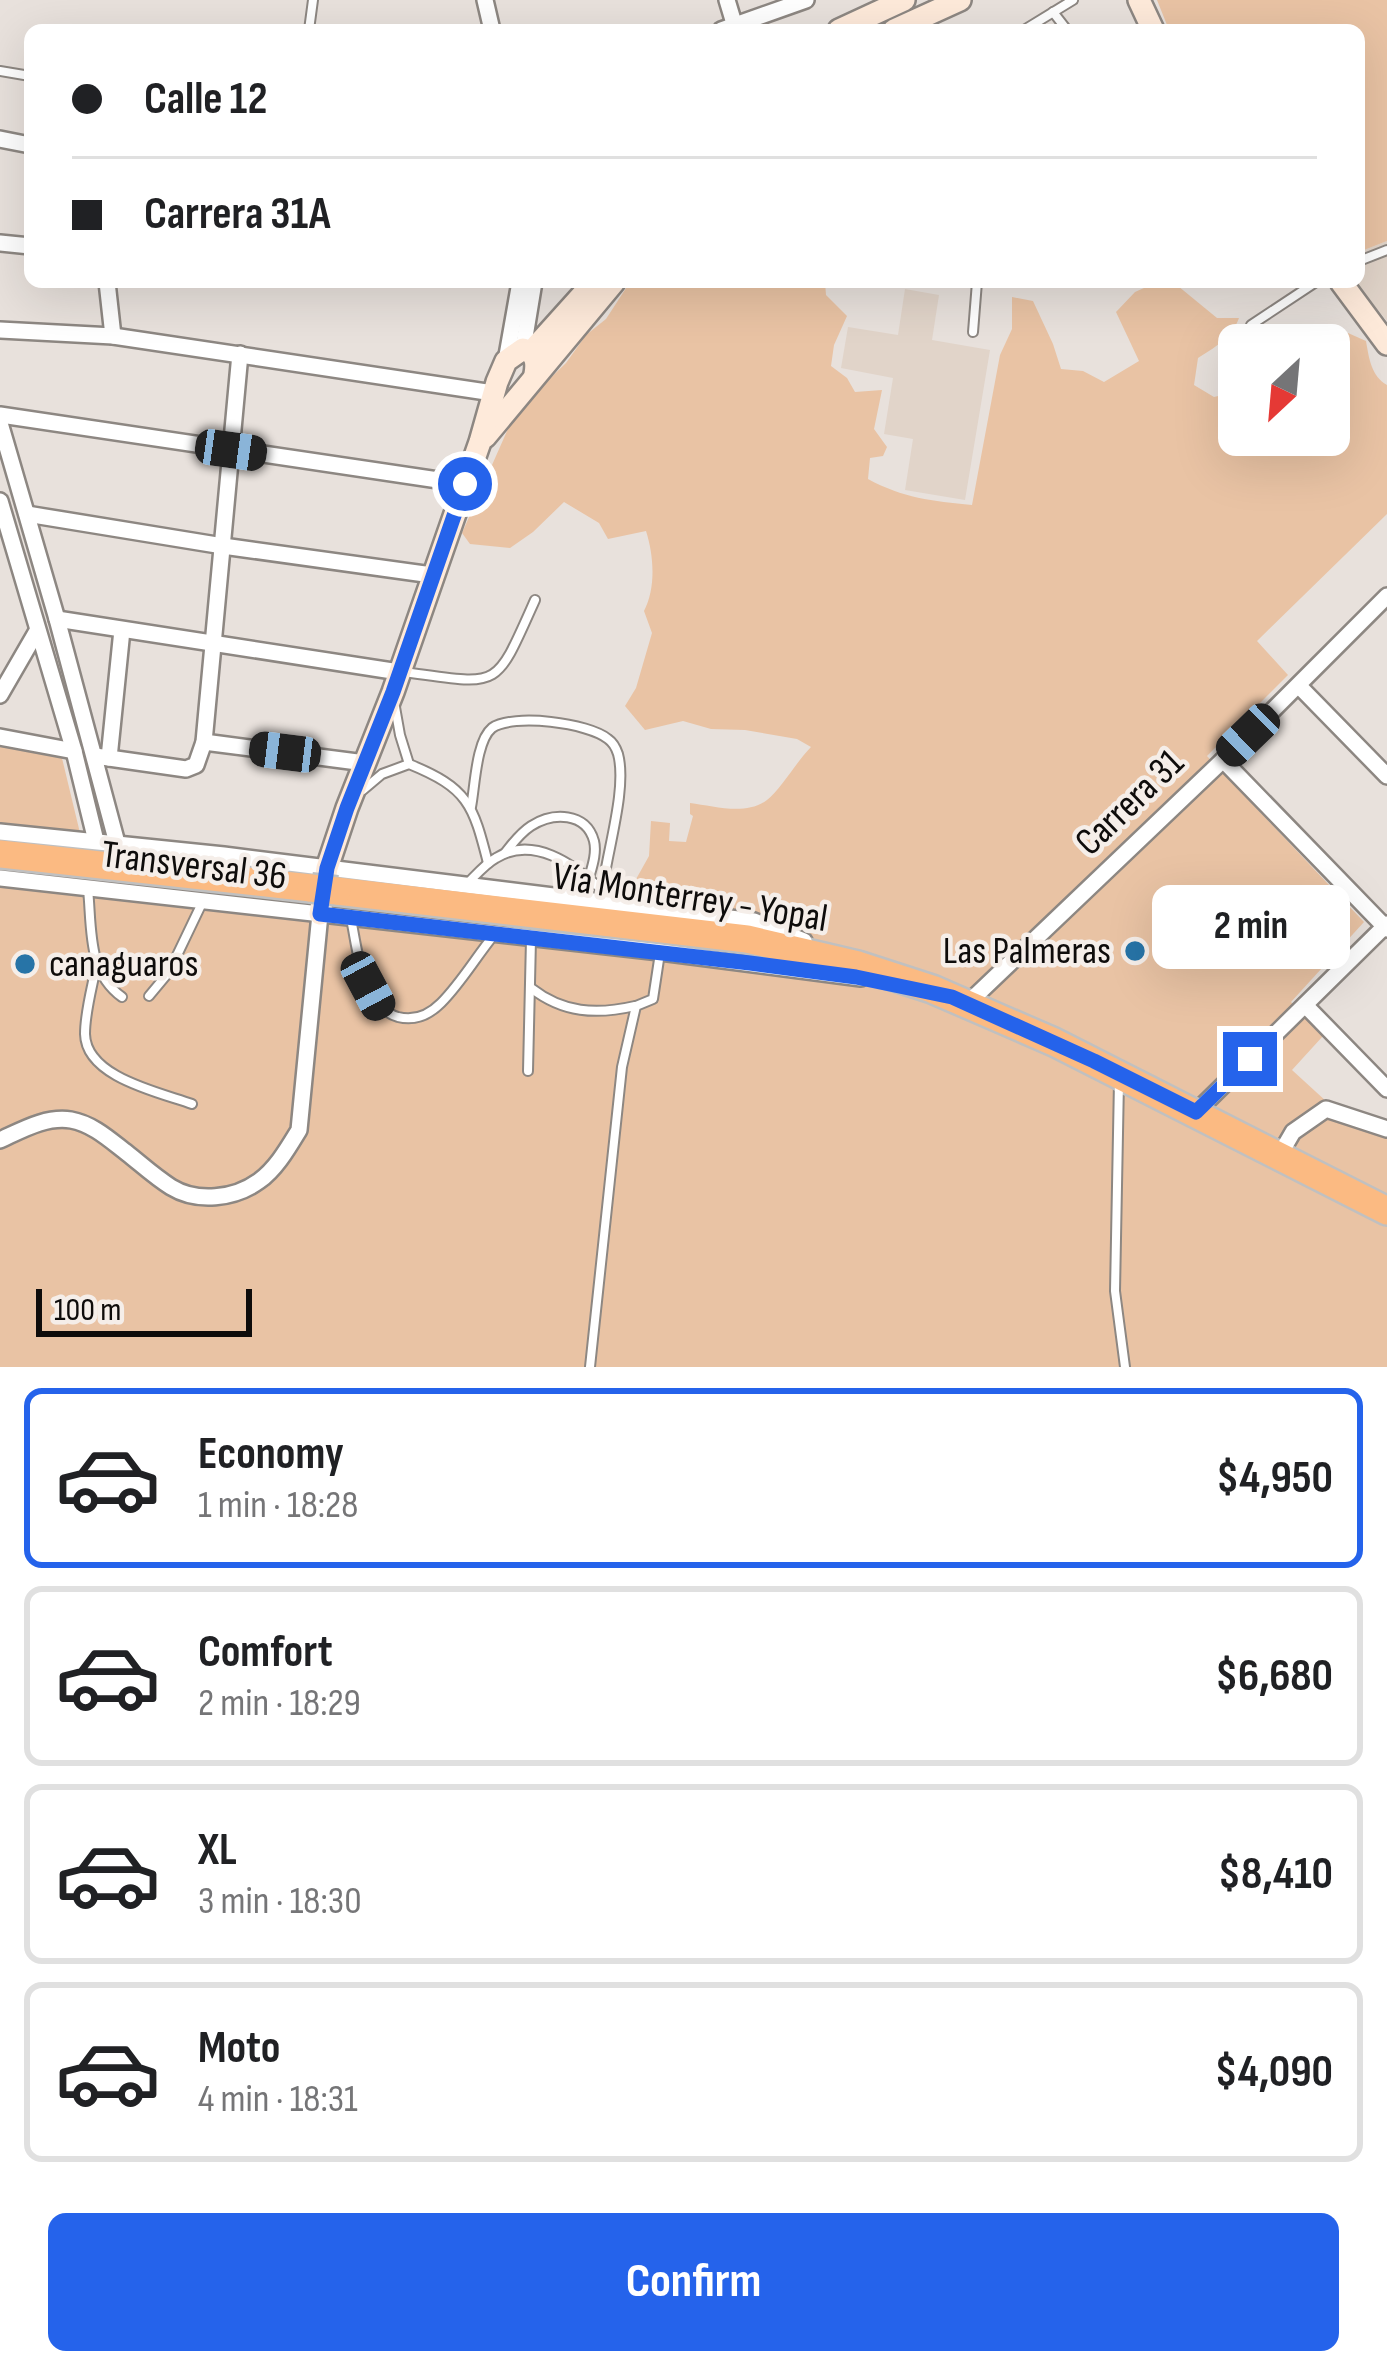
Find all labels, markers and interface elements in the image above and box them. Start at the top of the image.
text: Calle 12 [144,72,267,127]
text: Carrera 31A [144,187,330,242]
north arrow [1218,324,1350,456]
map controls [1218,324,1350,456]
car [193,427,269,473]
route start [438,457,492,511]
car [1210,697,1286,773]
car [247,730,323,774]
street label: Carrera 31 [1066,740,1194,866]
street label: Transversal 36 [99,831,289,901]
street label: Vía Monterrey - Yopal [549,853,831,943]
callout: 2 min [1151,885,1349,969]
text: 2 min [1214,903,1288,950]
place label: Las Palmeras [943,928,1111,975]
marker: Las Palmeras [1122,938,1148,964]
place label: canaguaros [49,941,198,988]
car [335,946,401,1026]
marker: canaguaros [12,951,38,977]
route end [1223,1032,1277,1086]
scale bar [36,1283,252,1336]
text: 100 m [54,1290,121,1330]
icon: car [54,1424,162,1532]
text: Economy [198,1427,344,1482]
text: $4,950 [1216,1451,1333,1506]
text: 1 min · 18:28 [198,1482,358,1529]
icon: car [54,1622,162,1730]
text: Comfort [198,1625,333,1680]
text: $6,680 [1215,1649,1333,1704]
text: 2 min · 18:29 [198,1680,361,1727]
icon: car [54,1820,162,1928]
text: XL [198,1823,237,1878]
text: $8,410 [1218,1847,1333,1902]
text: 3 min · 18:30 [198,1878,362,1925]
icon: car [54,2018,162,2126]
text: Moto [198,2021,280,2076]
text: $4,090 [1215,2045,1333,2100]
text: 4 min · 18:31 [198,2076,358,2123]
button: Confirm [48,2213,1339,2351]

